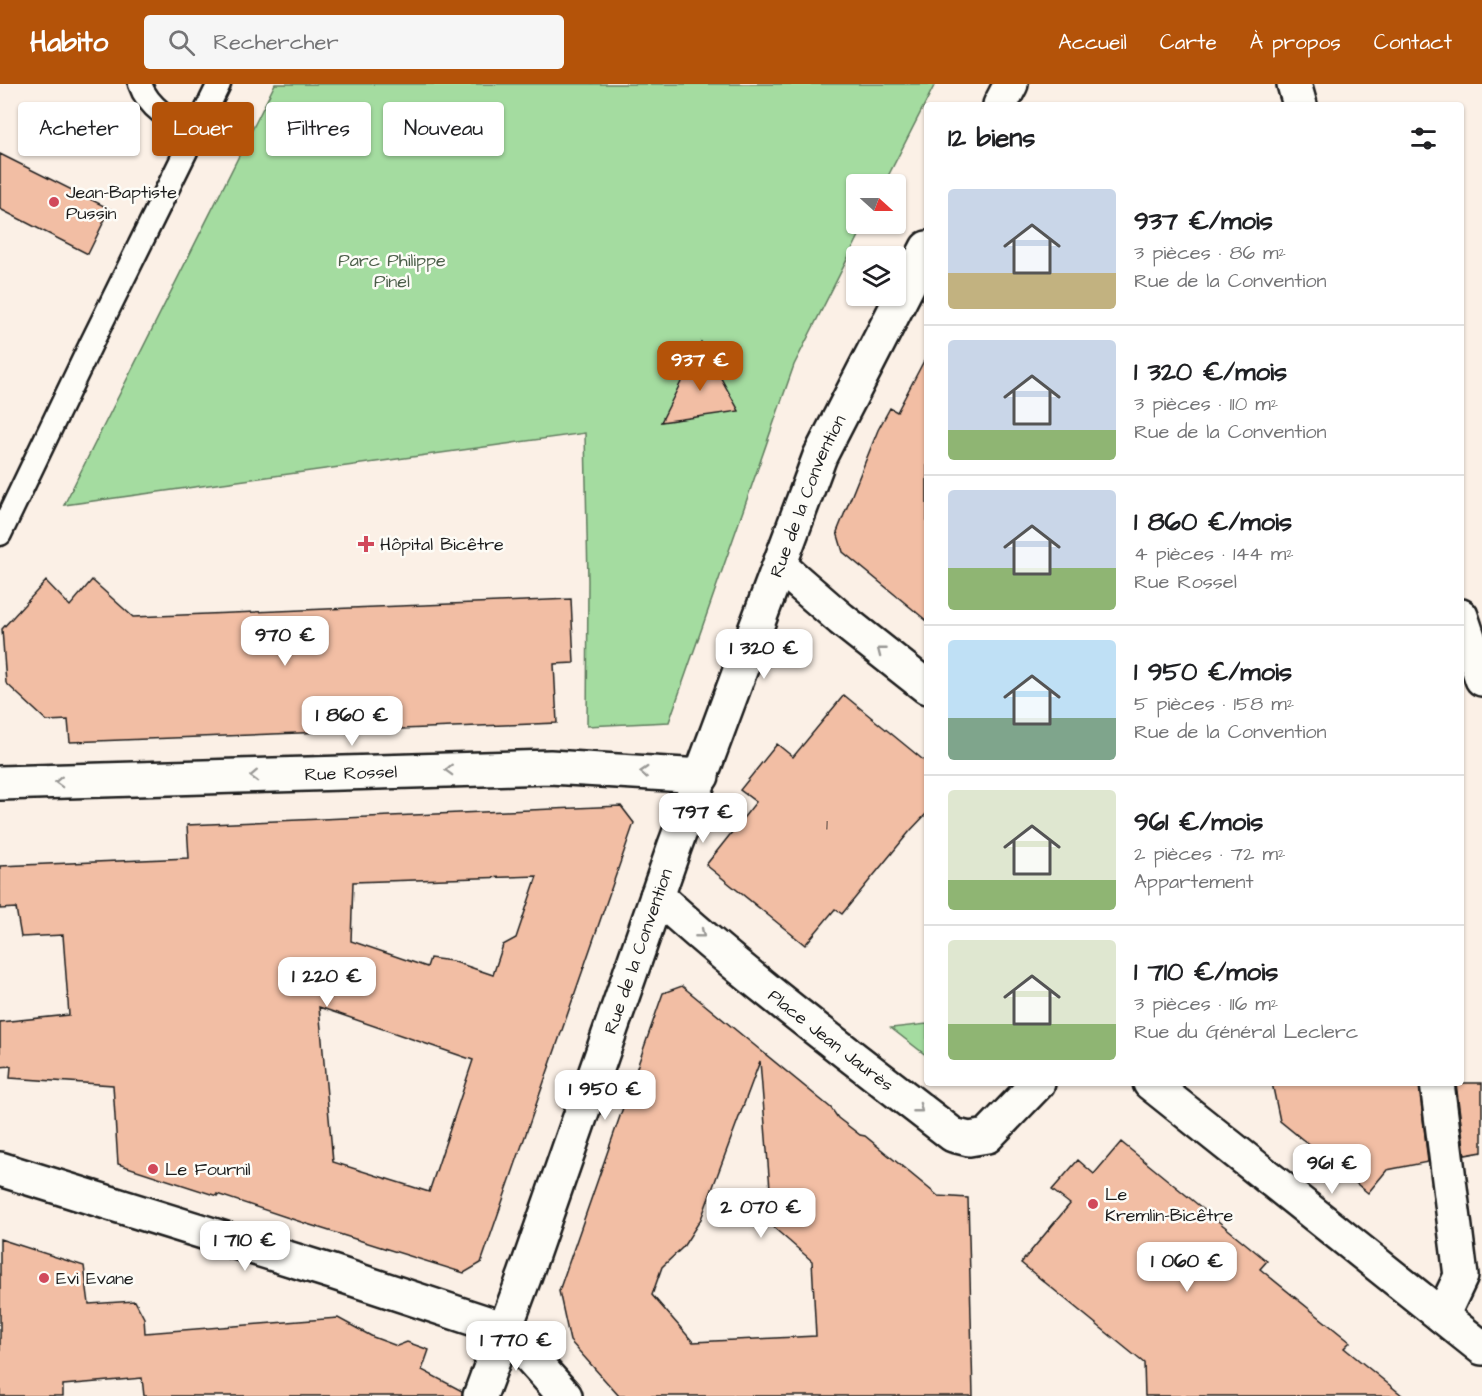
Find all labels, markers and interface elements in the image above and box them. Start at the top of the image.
search box [144,15,564,69]
text: Habito [30,23,108,62]
icon: search [165,26,198,59]
text: Rechercher [213,27,339,58]
text: Accueil [1058,28,1127,57]
text: Carte [1160,28,1217,57]
text: À propos [1250,28,1341,57]
text: Contact [1374,28,1452,57]
chip: Acheter [18,102,140,156]
chip: Louer [152,102,254,156]
chip: Filtres [266,102,371,156]
chip: Nouveau [383,102,504,156]
text: 12 biens [948,120,1035,156]
icon: filters [1407,122,1440,155]
north arrow [846,174,906,234]
map controls [846,174,906,306]
place label: Jean-Baptiste Pussin [66,180,177,226]
marker: Jean-Baptiste Pussin [47,195,61,209]
text: 937 €/mois [1134,203,1273,239]
icon: home [996,213,1068,285]
text: 3 pièces · 86 m² [1134,239,1286,267]
button: layers [846,246,906,306]
park label: Parc Philippe Pinel [338,248,446,294]
text: Rue de la Convention [1134,267,1327,295]
pin: 937 € [658,341,742,392]
text: 937 € [671,346,729,374]
text: 1 320 €/mois [1134,354,1287,390]
icon: home [996,364,1068,436]
text: 3 pièces · 110 m² [1134,390,1278,418]
street label: Rue de la Convention [763,410,852,581]
text: Rue de la Convention [1134,418,1327,446]
text: 1 860 €/mois [1134,504,1292,540]
icon: home [996,514,1068,586]
place label: Hôpital Bicêtre [380,532,504,557]
marker: Hôpital Bicêtre [357,535,375,553]
text: 4 pièces · 144 m² [1134,540,1294,568]
text: Rue Rossel [1134,568,1237,596]
pin: 970 € [243,616,327,667]
text: 970 € [255,621,315,649]
pin: 1 320 € [709,629,819,680]
text: 1 320 € [730,634,798,662]
one-way arrow [877,647,888,658]
text: 1 950 €/mois [1134,654,1292,690]
icon: home [996,664,1068,736]
text: 5 pièces · 158 m² [1134,690,1294,718]
pin: 1 860 € [297,696,407,747]
text: 1 860 € [316,701,388,729]
text: Rue de la Convention [1134,718,1327,746]
street label: Rue Rossel [304,759,398,787]
one-way arrow [445,764,454,776]
one-way arrow [640,766,649,779]
one-way arrow [250,770,259,782]
one-way arrow [55,775,64,788]
pin: 797 € [661,793,745,844]
text: 797 € [673,798,733,826]
text: 961 €/mois [1134,804,1263,840]
icon: home [996,814,1068,886]
house number: 1 [826,815,828,836]
text: 2 pièces · 72 m² [1134,840,1286,868]
street label: Rue de la Convention [598,865,678,1037]
text: Appartement [1134,868,1254,896]
one-way arrow [694,927,705,938]
text: 1 710 €/mois [1134,954,1278,990]
pin: 1 220 € [272,957,382,1008]
text: 1 220 € [292,962,362,990]
icon: home [996,964,1068,1036]
street label: Place Jean Jaurès [763,983,899,1097]
text: 3 pièces · 116 m² [1134,990,1278,1018]
text: Rue du Général Leclerc [1134,1018,1359,1046]
pin: 1 950 € [550,1070,660,1121]
text: 1 950 € [569,1075,641,1103]
one-way arrow [912,1101,923,1112]
pin: 961 € [1290,1144,1374,1195]
text: 961 € [1307,1149,1357,1177]
place label: Le Fournil [165,1157,251,1182]
marker: Le Fournil [146,1162,160,1176]
place label: Le Kremlin-Bicêtre [1105,1182,1234,1228]
pin: 2 070 € [706,1188,816,1239]
text: 2 070 € [721,1193,801,1221]
marker: Le Kremlin-Bicêtre [1086,1197,1100,1211]
pin: 1 710 € [190,1221,300,1272]
text: 1 710 € [214,1226,276,1254]
pin: 1 060 € [1132,1242,1242,1293]
text: 1 060 € [1151,1247,1223,1275]
place label: Evi Evane [56,1266,134,1291]
marker: Evi Evane [37,1271,51,1285]
pin: 1 770 € [461,1321,571,1372]
text: 1 770 € [480,1326,552,1354]

